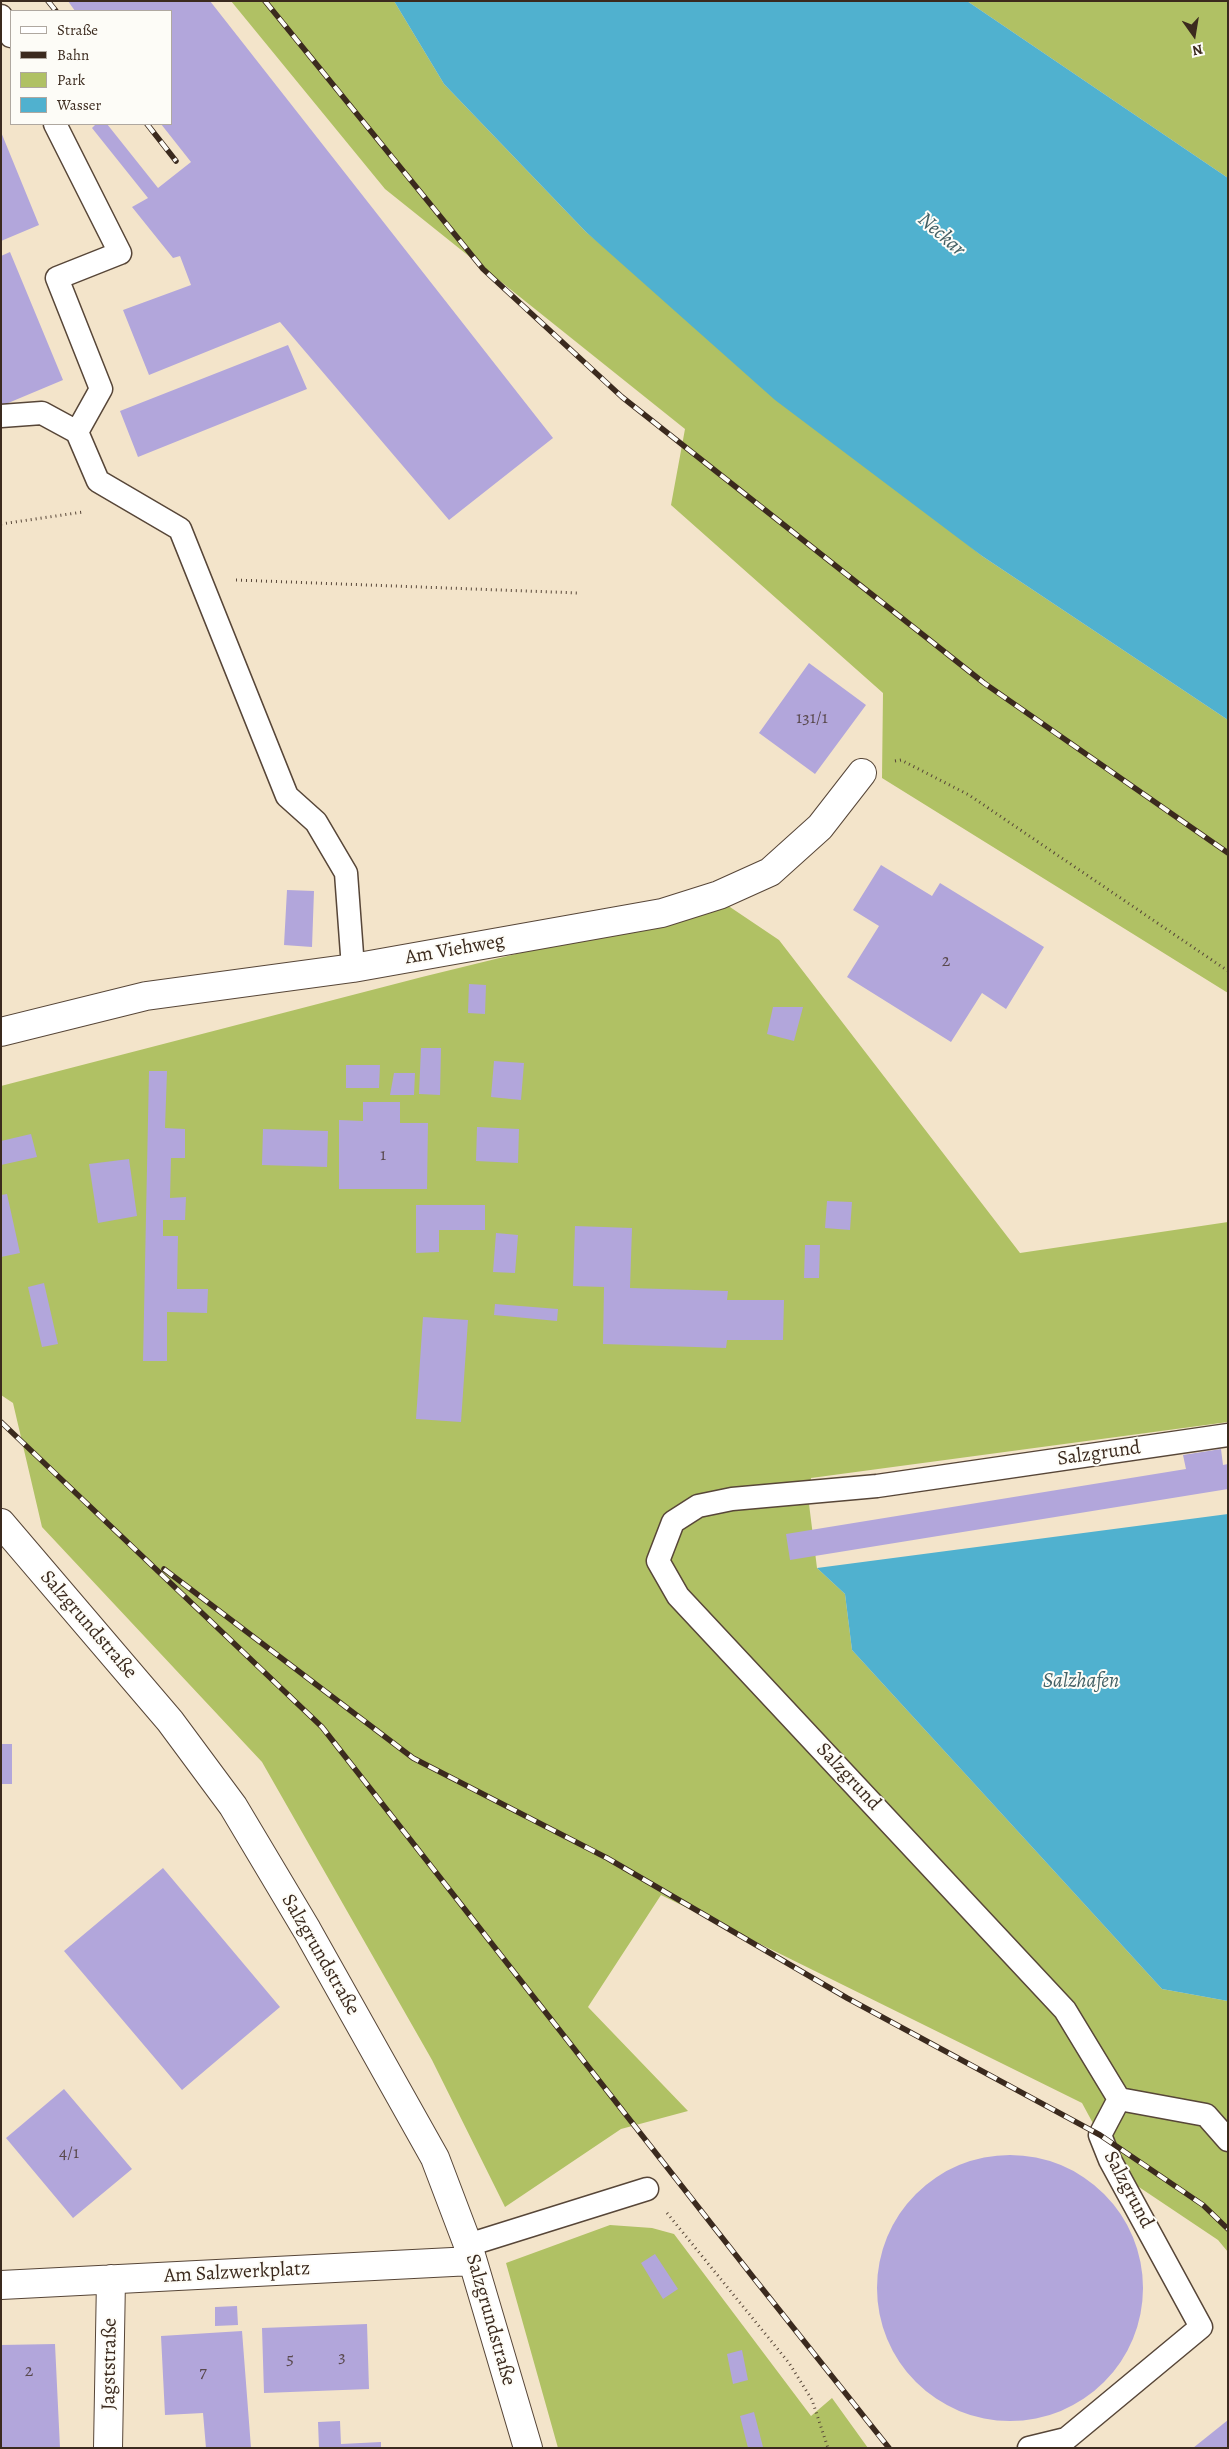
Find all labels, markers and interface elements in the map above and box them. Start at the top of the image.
legend [10,10,172,125]
north arrow [1169,10,1219,60]
text: Straße [57,20,98,40]
text: N [1190,40,1205,61]
text: Bahn [57,45,89,65]
text: Park [57,70,85,90]
text: Wasser [57,95,101,115]
water label: Neckar [912,208,970,262]
house number: 131/1 [796,708,828,730]
street label: Am Viehweg [403,929,507,971]
house number: 2 [942,951,950,973]
house number: 1 [380,1145,386,1167]
street label: Salzgrund [1056,1436,1142,1472]
street label: Salzgrundstraße [34,1566,142,1684]
water label: Salzhafen [1043,1669,1119,1695]
street label: Salzgrund [811,1738,885,1816]
street label: Salzgrundstraße [276,1890,364,2020]
house number: 4/1 [59,2143,79,2165]
street label: Salzgrund [1098,2147,1158,2233]
street label: Salzgrundstraße [460,2251,520,2389]
street label: Am Salzwerkplatz [163,2257,311,2289]
street label: Jagststraße [97,2318,123,2410]
house number: 3 [338,2347,346,2369]
house number: 5 [286,2349,294,2371]
house number: 2 [25,2361,33,2383]
house number: 7 [199,2362,207,2384]

